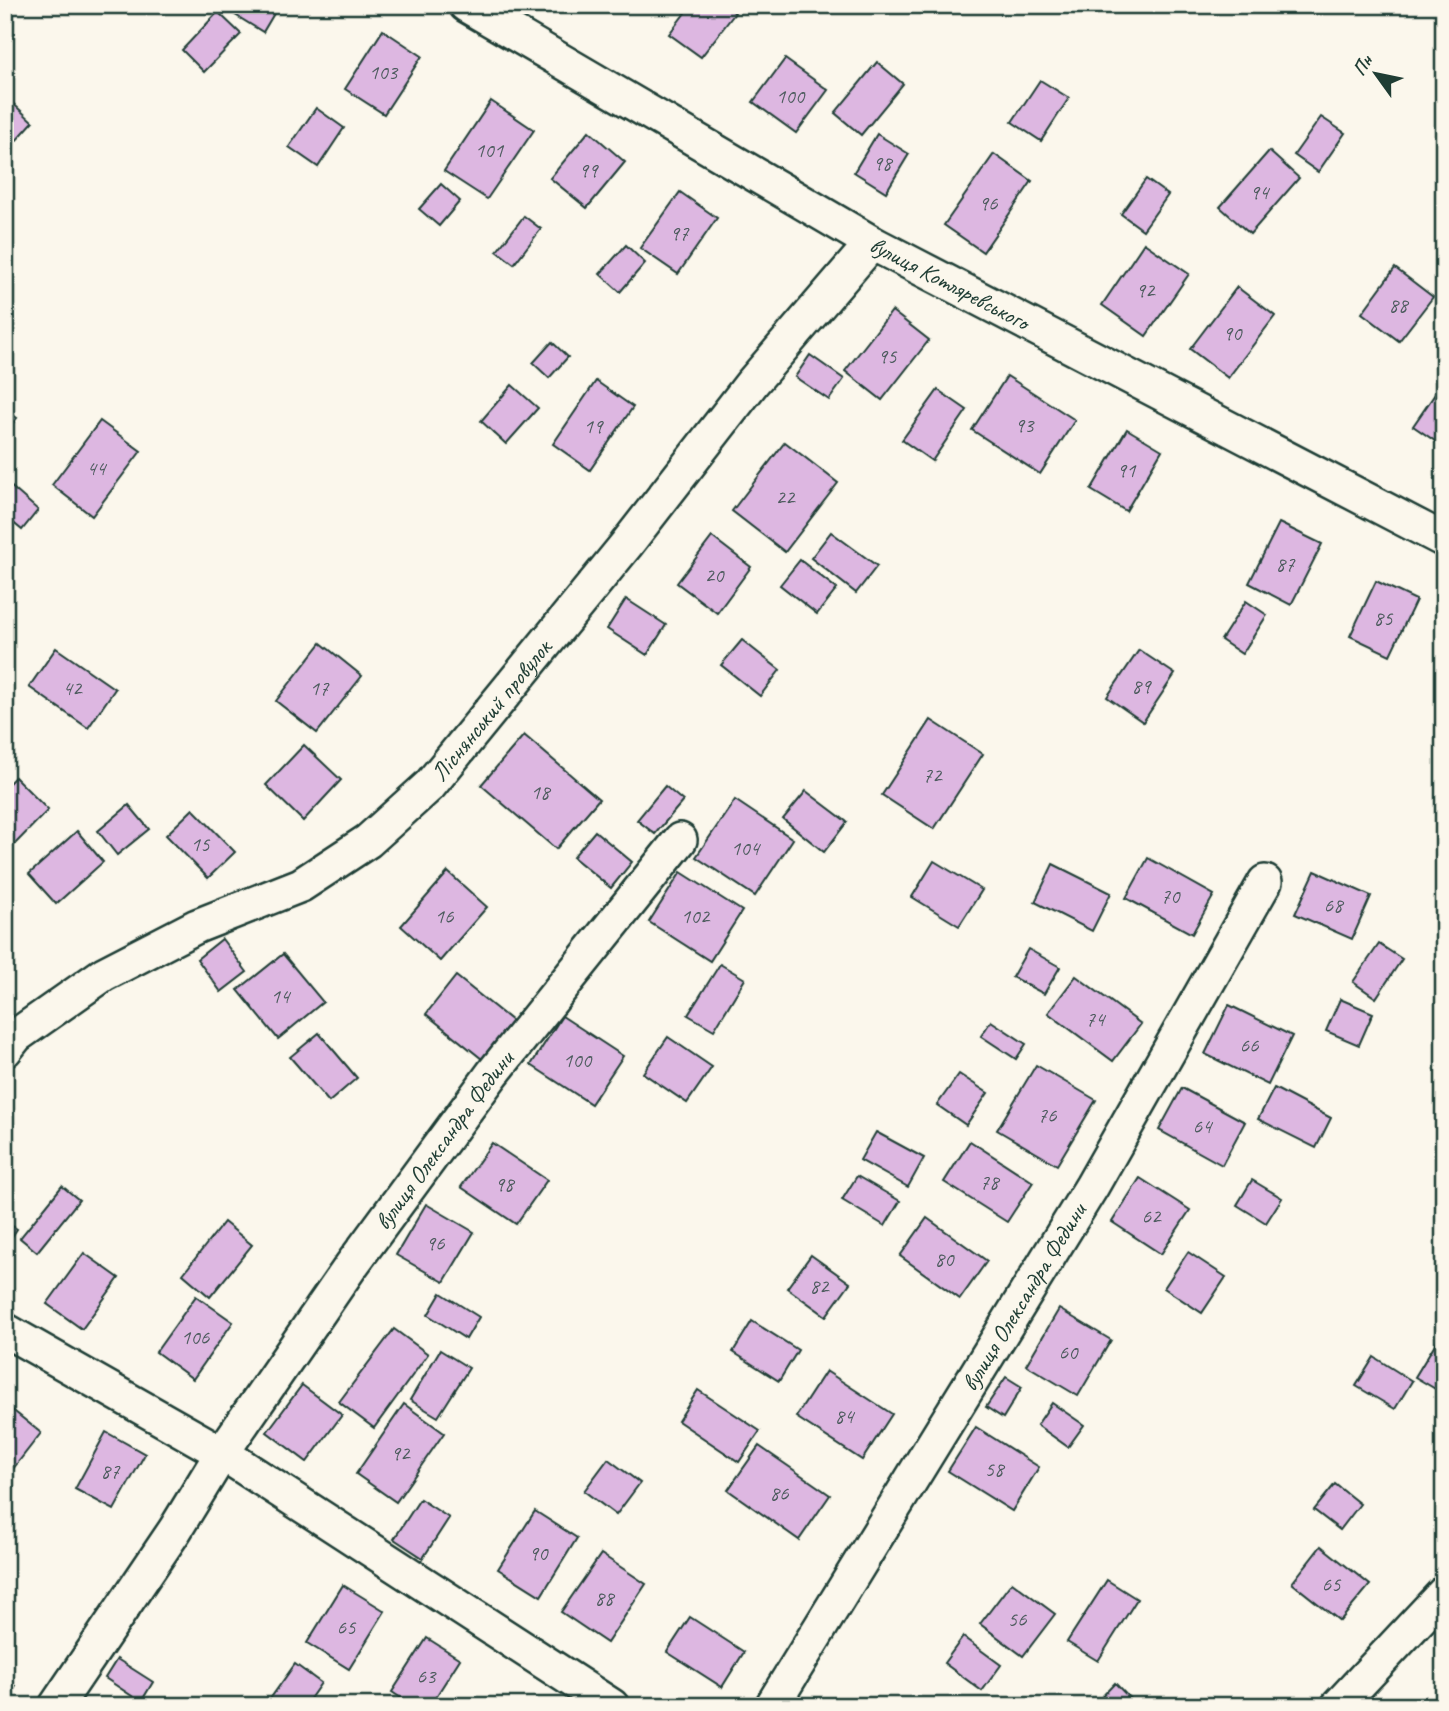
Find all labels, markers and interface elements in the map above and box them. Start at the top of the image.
north arrow [1340,38,1410,108]
text: Пн [1347,49,1379,80]
house number: 103 [369,59,399,85]
house number: 100 [776,83,806,109]
house number: 101 [475,137,505,163]
house number: 98 [873,150,894,176]
house number: 99 [579,157,599,183]
house number: 94 [1250,179,1271,205]
house number: 96 [979,190,998,216]
house number: 97 [670,220,690,246]
street label: вулиця Котляревського [865,230,1036,338]
house number: 92 [1136,277,1156,303]
house number: 88 [1389,292,1410,318]
house number: 90 [1223,320,1243,346]
house number: 95 [878,343,898,369]
house number: 93 [1015,412,1035,438]
house number: 19 [584,413,604,439]
house number: 44 [87,455,108,481]
house number: 91 [1117,457,1137,483]
house number: 22 [776,484,796,510]
house number: 87 [1276,551,1296,577]
house number: 20 [705,562,725,588]
house number: 85 [1374,605,1394,631]
street label: Ліснянський провулок [424,632,559,787]
house number: 89 [1132,673,1152,699]
house number: 42 [63,675,83,701]
house number: 17 [310,675,330,701]
house number: 72 [923,762,943,788]
house number: 18 [531,779,552,805]
house number: 15 [191,831,211,857]
house number: 104 [731,835,762,861]
house number: 70 [1161,883,1181,909]
house number: 68 [1324,892,1345,918]
house number: 16 [435,903,454,929]
house number: 102 [681,903,711,929]
house number: 14 [271,983,292,1009]
house number: 74 [1086,1006,1107,1032]
house number: 66 [1240,1032,1259,1058]
street label: вулиця Олександра Федини [368,1043,521,1236]
house number: 100 [563,1047,593,1073]
house number: 76 [1038,1102,1057,1128]
house number: 64 [1193,1113,1214,1139]
house number: 78 [980,1169,1001,1195]
house number: 98 [495,1171,516,1197]
street label: вулиця Олександра Федини [955,1196,1094,1397]
house number: 62 [1142,1203,1162,1229]
house number: 96 [426,1230,445,1256]
house number: 80 [935,1246,955,1272]
house number: 82 [810,1273,830,1299]
house number: 106 [181,1324,210,1350]
house number: 60 [1059,1339,1079,1365]
house number: 84 [835,1403,856,1429]
house number: 92 [391,1440,411,1466]
house number: 58 [985,1456,1006,1482]
house number: 87 [101,1458,121,1484]
house number: 86 [770,1480,789,1506]
house number: 90 [529,1540,549,1566]
house number: 65 [1322,1571,1342,1597]
house number: 88 [595,1585,616,1611]
house number: 56 [1008,1606,1027,1632]
house number: 65 [337,1614,357,1640]
house number: 63 [417,1663,437,1689]

